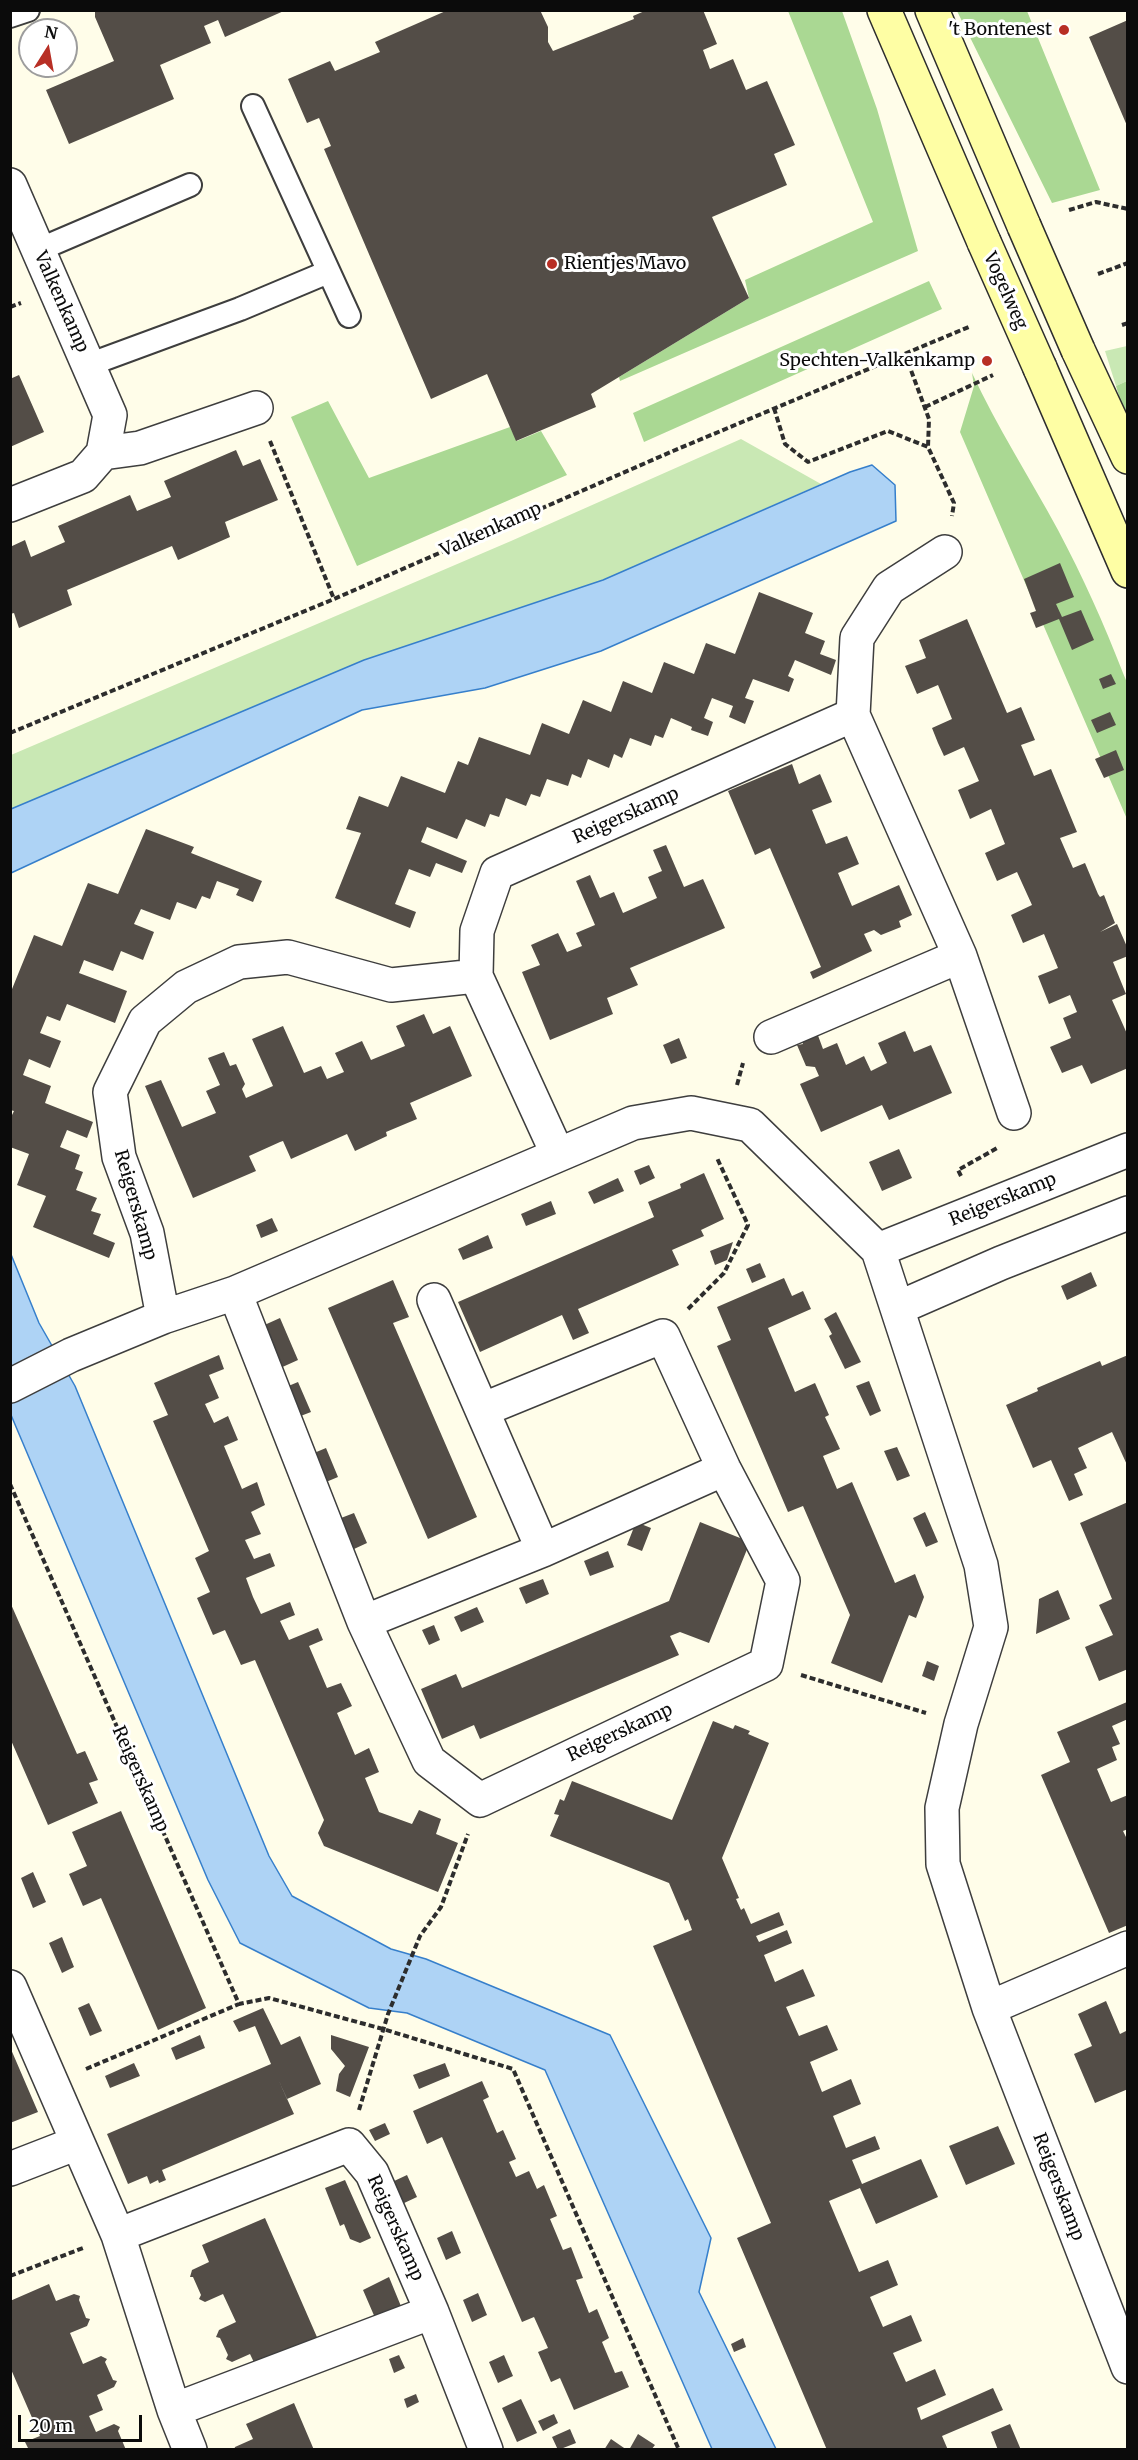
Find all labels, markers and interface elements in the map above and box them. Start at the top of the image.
north arrow [18,18,78,78]
place label: 't Bontenest [948,19,1052,41]
text: N [43,21,59,43]
marker: 't Bontenest [1057,23,1071,37]
street label: Valkenkamp [29,248,93,356]
street label: Vogelweg [978,249,1032,333]
place label: Rientjes Mavo [564,253,686,275]
marker: Rientjes Mavo [545,257,559,271]
place label: Spechten-Valkenkamp [779,350,975,372]
marker: Spechten-Valkenkamp [980,354,994,368]
street label: Valkenkamp [437,498,545,562]
street label: Reigerskamp [570,783,682,849]
street label: Reigerskamp [109,1147,161,1263]
street label: Reigerskamp [946,1169,1060,1231]
street label: Reigerskamp [564,1699,676,1767]
street label: Reigerskamp [107,1723,173,1835]
street label: Reigerskamp [1028,2130,1088,2244]
street label: Reigerskamp [362,2172,428,2284]
scale bar [21,2403,146,2441]
text: 20 m [29,2414,73,2437]

